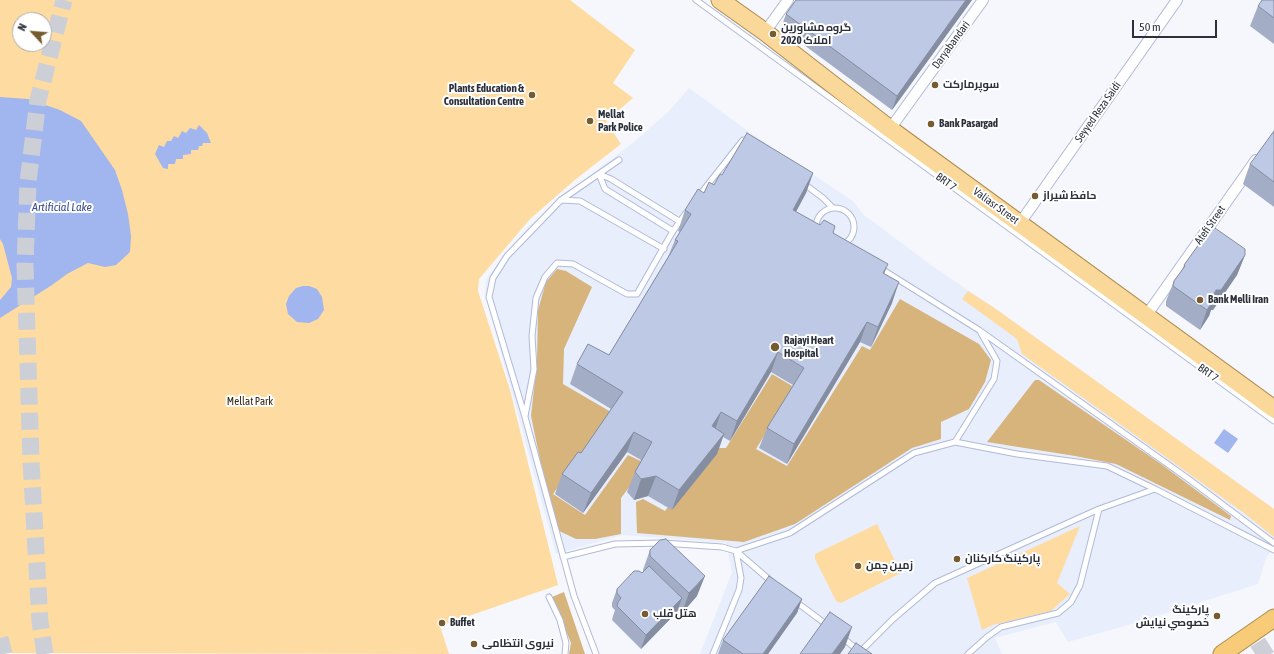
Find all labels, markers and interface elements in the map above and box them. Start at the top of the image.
north arrow [12,12,52,52]
scale bar [1134,12,1219,38]
street label: Daryabandari [929,19,973,71]
text: 50 m [1139,20,1161,34]
place label: گروه مشاورین املاک 2020 [781,21,851,47]
text: N [15,22,29,33]
marker: گروه مشاورین املاک 2020 [768,29,778,39]
place label: سوپرمارکت [943,78,999,92]
street label: Seyyed Reza Saidi [1072,79,1124,145]
marker: سوپرمارکت [930,80,940,90]
place label: Plants Education & Consultation Centre [444,82,524,108]
marker: Plants Education & Consultation Centre [527,90,537,100]
place label: Mellat Park Police [598,108,643,134]
marker: Mellat Park Police [585,116,595,126]
place label: Bank Pasargad [939,117,998,131]
marker: Bank Pasargad [926,119,936,129]
street label: BRT 7 [933,170,959,194]
street label: Valiasr Street [970,185,1022,227]
place label: حافظ شیراز [1043,189,1096,203]
marker: حافظ شیراز [1030,191,1040,201]
water label: Artificial Lake [32,200,92,214]
street label: Atefi Street [1192,203,1228,247]
place label: Bank Melli Iran [1208,293,1269,307]
marker: Bank Melli Iran [1195,295,1205,305]
place label: Rajayi Heart Hospital [784,334,834,360]
marker: Rajayi Heart Hospital [769,341,781,353]
street label: BRT 7 [1195,361,1221,385]
park label: Mellat Park [227,395,273,409]
place label: پارکینگ کارکنان [965,552,1040,566]
marker: پارکینگ کارکنان [952,554,962,564]
place label: زمین چمن [866,559,913,573]
marker: زمین چمن [853,561,863,571]
place label: پاركينگ خصوصي نيايش [1136,603,1209,629]
place label: هتل قلب [653,607,697,621]
marker: هتل قلب [640,609,650,619]
marker: پاركينگ خصوصي نيايش [1212,611,1222,621]
place label: Buffet [450,616,475,630]
marker: Buffet [437,618,447,628]
place label: نیروی انتظامی [482,637,554,651]
marker: نیروی انتظامی [469,639,479,649]

